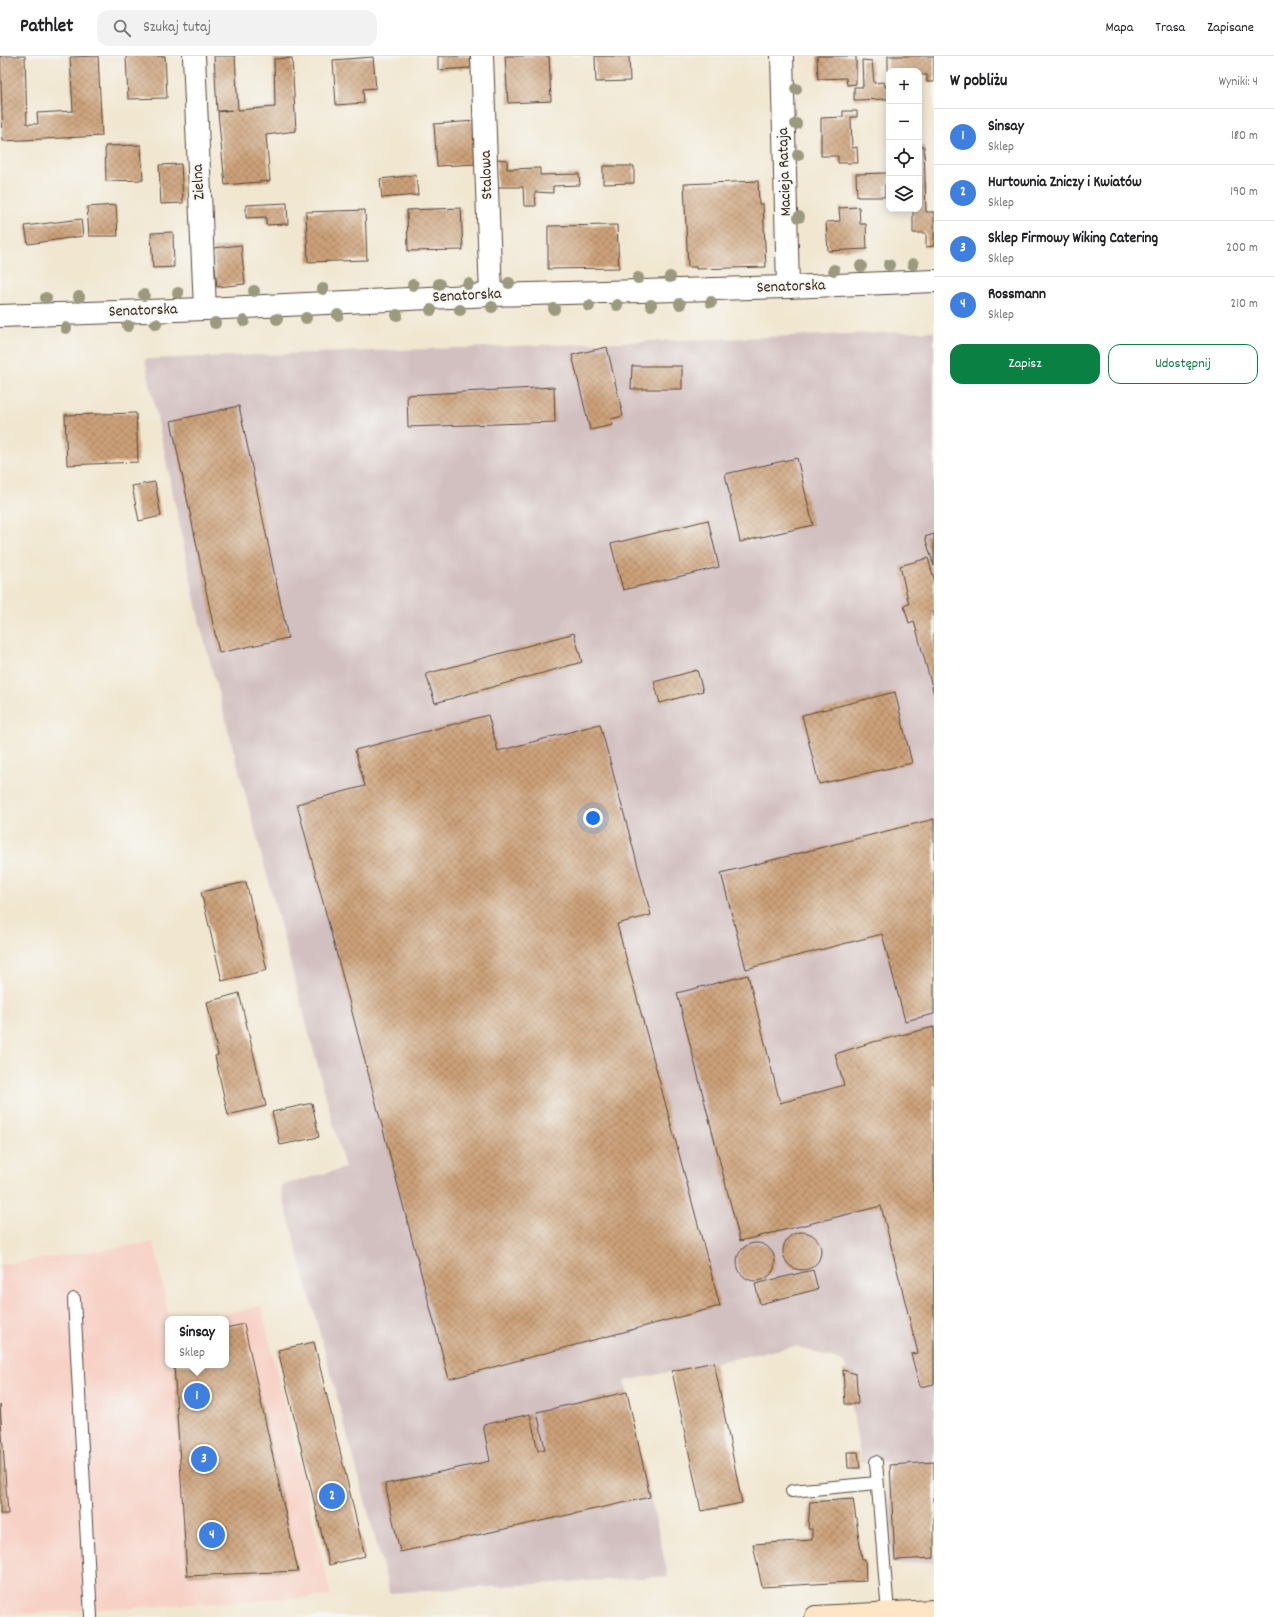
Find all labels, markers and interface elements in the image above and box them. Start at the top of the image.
search box [97,10,377,46]
text: Pathlet [20,14,73,41]
icon: search [111,17,133,39]
text: Szukaj tutaj [143,17,211,39]
text: Mapa [1106,18,1133,38]
text: Trasa [1155,18,1185,38]
text: Zapisane [1207,18,1254,38]
map controls [886,68,922,212]
button: + [886,68,922,104]
text: W pobliżu [950,70,1007,94]
text: Wyniki: 4 [1219,73,1258,92]
button: − [886,104,922,140]
text: Sinsay [988,116,1024,138]
street label: Macieja Rataja [772,127,798,217]
text: 1 [962,127,964,146]
text: 180 m [1231,127,1258,146]
text: Sklep [988,138,1014,157]
button: locate [886,140,922,176]
street label: Stalowa [475,150,499,200]
street label: Zielna [187,163,211,200]
text: Hurtownia Zniczy i Kwiatów [988,172,1142,194]
button: layers [886,176,922,212]
text: 2 [960,183,966,202]
text: 190 m [1230,183,1258,202]
text: Sklep [988,194,1014,213]
text: Sklep Firmowy Wiking Catering [988,228,1158,250]
text: 3 [960,239,966,258]
text: 200 m [1226,239,1258,258]
text: Sklep [988,250,1014,269]
street label: Senatorska [756,274,826,300]
street label: Senatorska [432,283,502,309]
text: Rossmann [988,284,1046,306]
text: 4 [960,295,966,314]
text: 210 m [1230,295,1258,314]
street label: Senatorska [108,298,178,324]
text: Sklep [988,306,1014,325]
button: Zapisz [950,344,1100,384]
button: Udostępnij [1108,344,1258,384]
your location [583,808,603,828]
popup [165,1316,229,1368]
text: Sinsay [179,1322,215,1344]
text: Sklep [179,1344,205,1363]
pin: 1 [184,1381,210,1411]
pin: 3 [191,1444,217,1474]
pin: 2 [319,1481,345,1511]
pin: 4 [199,1520,225,1550]

